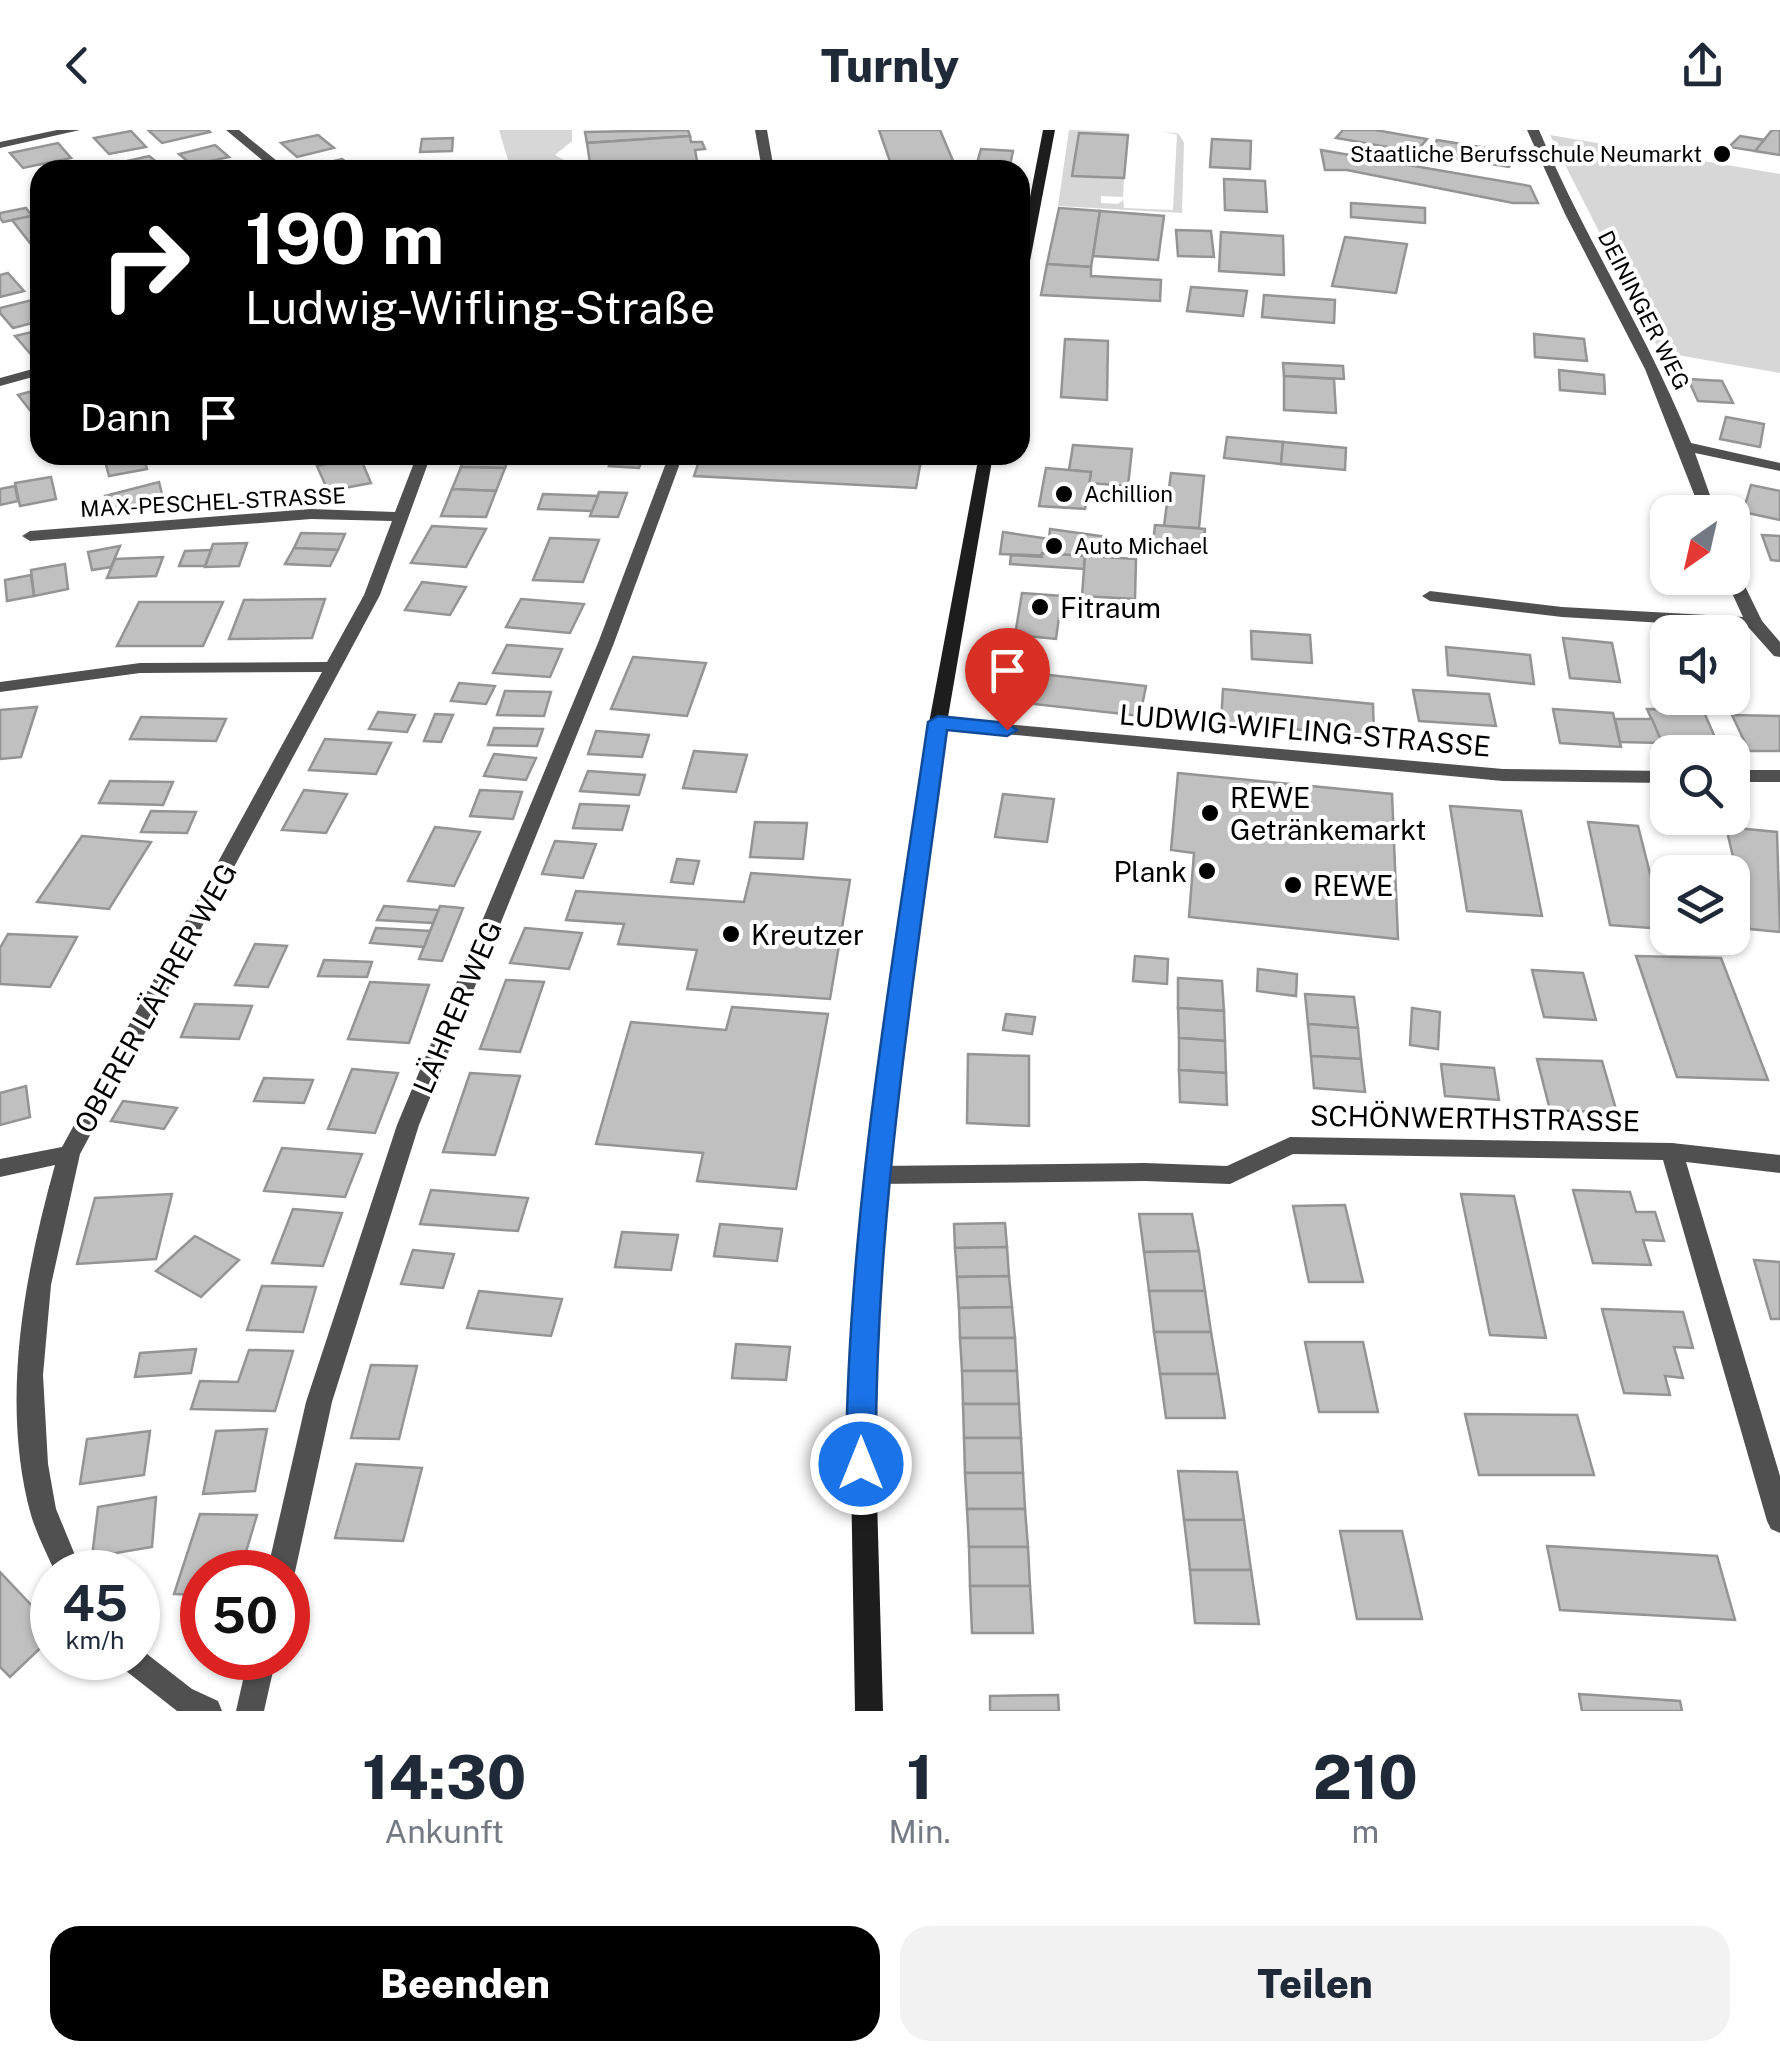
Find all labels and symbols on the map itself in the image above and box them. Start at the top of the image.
place label: Staatliche Berufsschule Neumarkt [1350,141,1702,167]
marker: Staatliche Berufsschule Neumarkt [1711,143,1733,165]
street label: DEININGER WEG [1593,226,1695,394]
place label: Achillion [1084,481,1173,507]
street label: MAX-PESCHEL-STRASSE [79,482,347,522]
marker: Achillion [1053,483,1075,505]
north arrow [1650,495,1750,595]
place label: Auto Michael [1074,533,1209,559]
marker: Auto Michael [1043,535,1065,557]
place label: Fitraum [1060,591,1161,624]
marker: Fitraum [1029,596,1051,618]
pin [965,628,1050,731]
street label: LUDWIG-WIFLING-STRASSE [1118,697,1492,763]
place label: REWE Getränkemarkt [1230,781,1426,846]
marker: REWE Getränkemarkt [1199,802,1221,824]
place label: Plank [1113,855,1187,888]
street label: OBERER LÄHRER WEG [67,857,243,1139]
marker: Plank [1196,860,1218,882]
place label: REWE [1313,869,1393,902]
marker: REWE [1282,874,1304,896]
street label: LÄHRER WEG [406,916,508,1098]
place label: Kreutzer [751,918,864,951]
marker: Kreutzer [720,923,742,945]
street label: SCHÖNWERTHSTRASSE [1310,1099,1640,1137]
position arrow [809,1412,913,1516]
speed limit sign: 50 [180,1550,310,1680]

